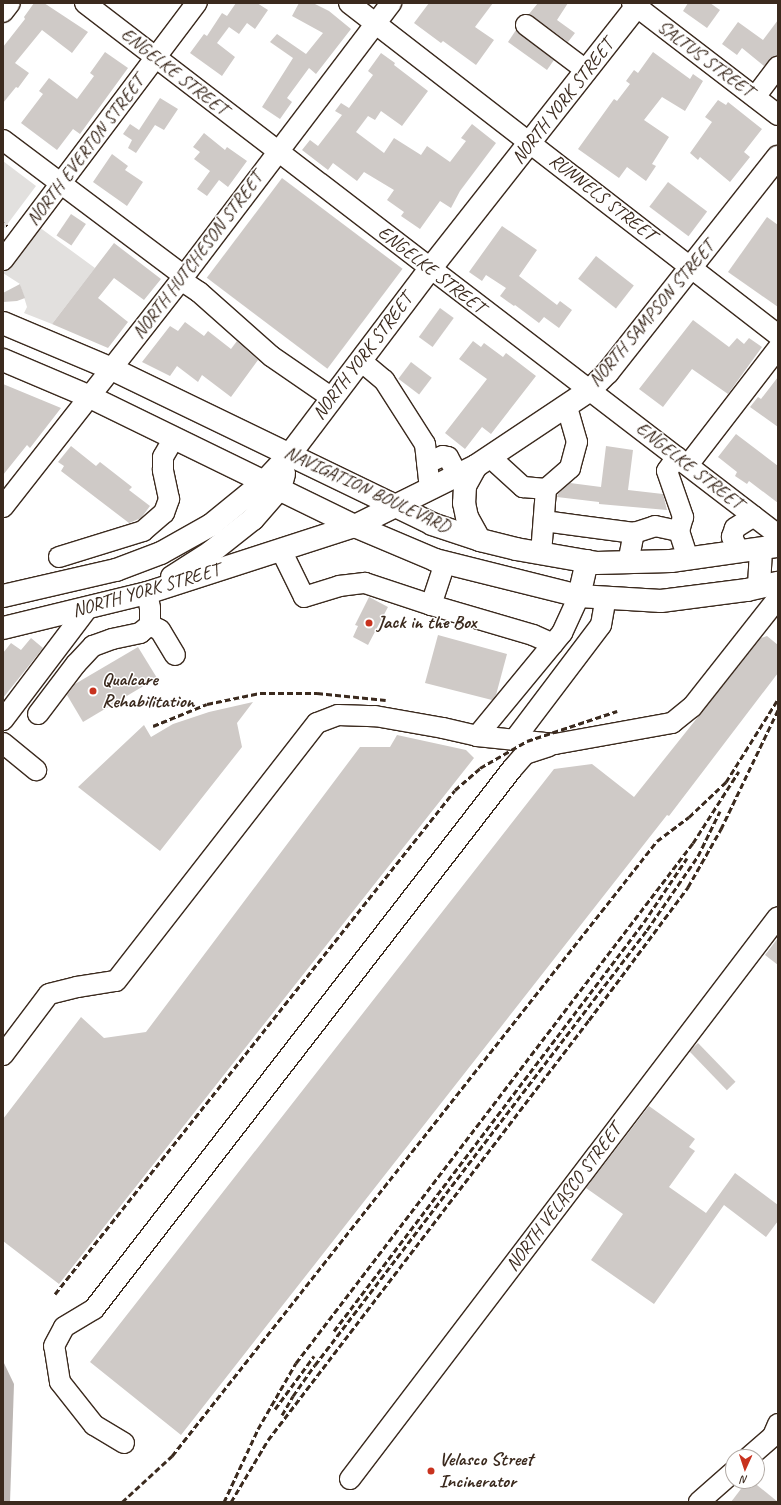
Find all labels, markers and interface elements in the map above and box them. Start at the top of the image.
street label: SALTUS STREET [653,16,757,102]
street label: ENGELKE STREET [116,23,232,121]
street label: NORTH YORK STREET [507,35,619,169]
street label: NORTH EVERTON STREET [22,71,150,231]
street label: RUNNELS STREET [544,149,660,247]
street label: NORTH HUTCHESON STREET [128,168,268,344]
street label: ENGELKE STREET [373,221,489,319]
street label: NORTH SAMPSON STREET [584,236,720,392]
street label: NORTH YORK STREET [308,289,418,425]
street label: ENGELKE STREET [631,417,747,515]
street label: NAVIGATION BOULEVARD [280,441,454,539]
street label: NORTH YORK STREET [70,559,222,623]
place label: Jack in the Box [377,612,476,634]
marker: Jack in the Box [364,618,374,628]
place label: Qualcare Rehabilitation [102,669,194,713]
marker: Qualcare Rehabilitation [87,685,99,697]
street label: NORTH VELASCO STREET [501,1120,627,1276]
place label: Velasco Street Incinerator [439,1449,533,1493]
north arrow [725,1449,765,1489]
marker: Velasco Street Incinerator [426,1466,436,1476]
text: N [741,1473,748,1487]

